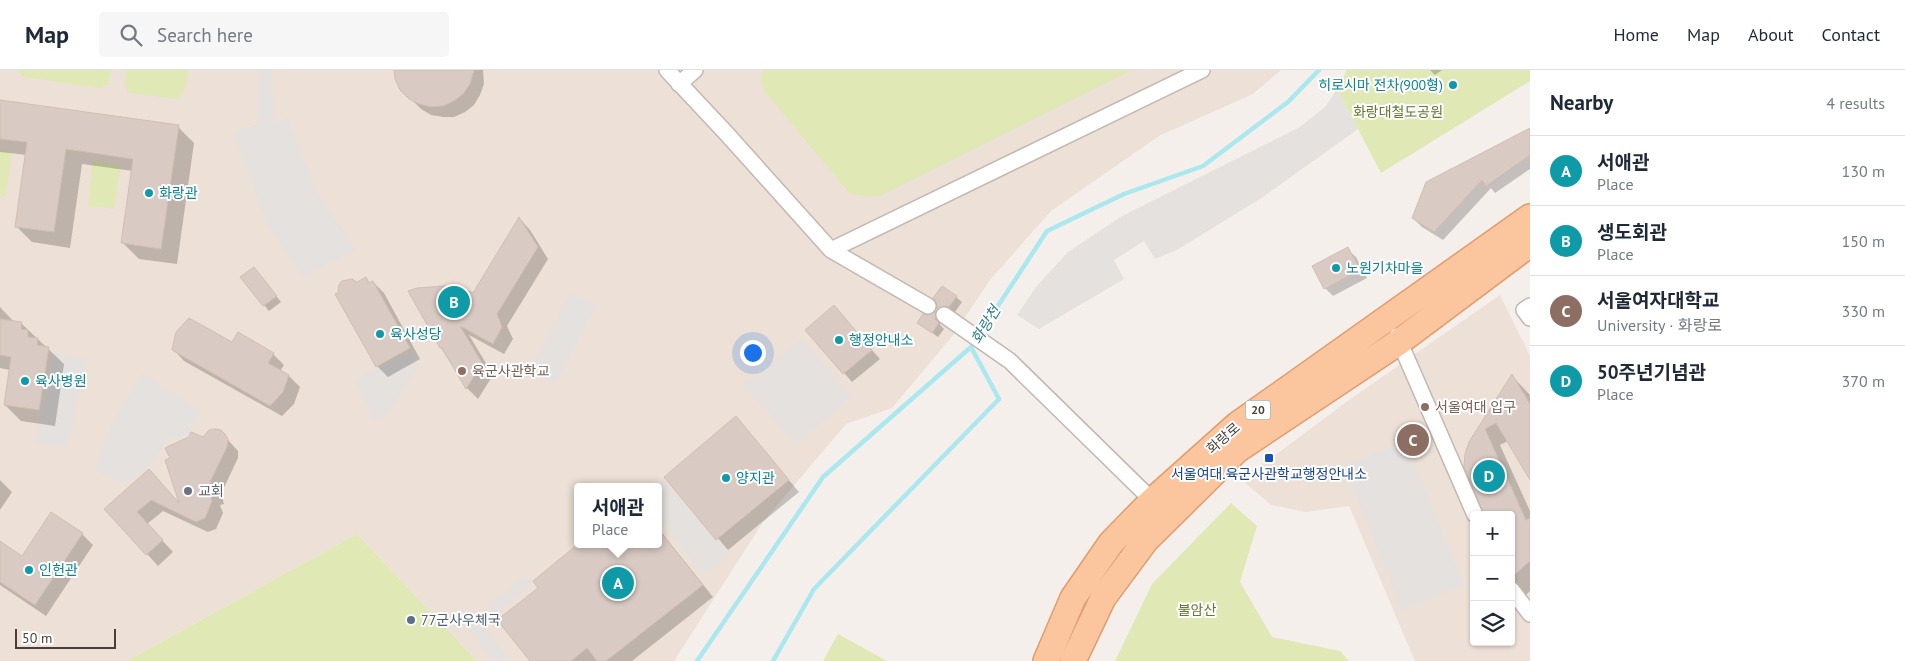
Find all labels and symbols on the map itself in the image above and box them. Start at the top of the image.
place label: 히로시마 전차(900형) [1318,76,1443,94]
marker: 히로시마 전차(900형) [1447,79,1459,91]
park label: 화랑대철도공원 [1353,103,1443,121]
place label: 화랑관 [159,184,198,202]
marker: 화랑관 [143,187,155,199]
place label: 노원기차마을 [1346,259,1423,277]
marker: 노원기차마을 [1330,262,1342,274]
pin: B [438,283,470,321]
water label: 화랑천 [967,300,1006,347]
place label: 육사성당 [390,325,442,343]
marker: 육사성당 [374,328,386,340]
place label: 행정안내소 [849,331,914,349]
marker: 행정안내소 [833,334,845,346]
your location [740,340,766,366]
place label: 육군사관학교 [472,362,549,380]
marker: 육군사관학교 [456,365,468,377]
place label: 육사병원 [35,372,87,390]
marker: 육사병원 [19,375,31,387]
place label: 서울여대 입구 [1435,398,1516,416]
road number: 20 [1246,400,1270,420]
marker: 서울여대 입구 [1419,401,1431,413]
street label: 화랑로 [1203,418,1244,457]
pin: C [1397,421,1429,459]
marker: 서울여대.육군사관학교행정안내소 [1263,452,1275,464]
pin: D [1473,457,1505,495]
place label: 서울여대.육군사관학교행정안내소 [1171,465,1367,483]
place label: 양지관 [736,469,775,487]
marker: 양지관 [720,472,732,484]
place label: 교회 [198,482,224,500]
marker: 교회 [182,485,194,497]
place label: 인헌관 [39,561,78,579]
marker: 인헌관 [23,564,35,576]
pin: A [602,564,634,602]
park label: 불암산 [1178,601,1216,619]
place label: 77군사우체국 [421,611,501,629]
marker: 77군사우체국 [405,614,417,626]
scale bar [15,626,116,649]

